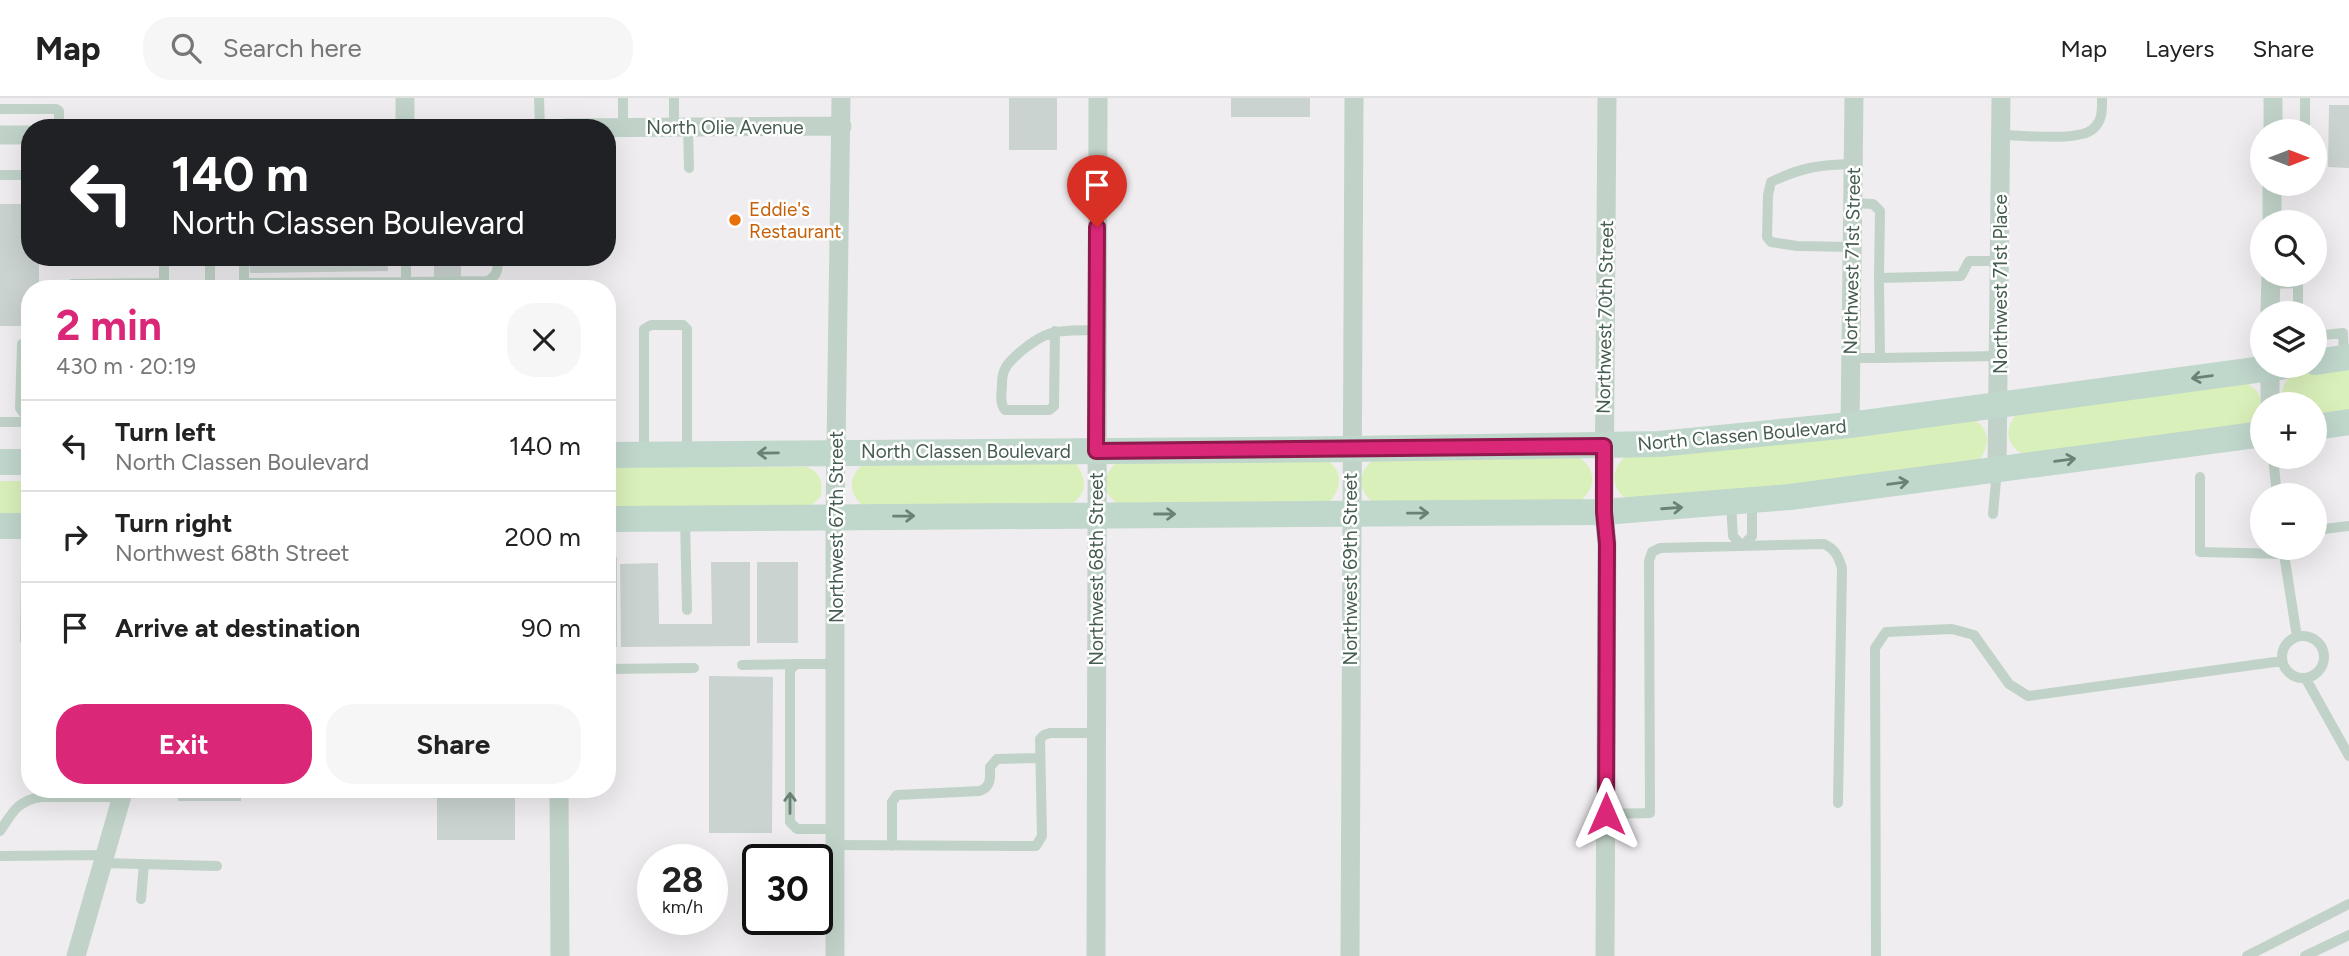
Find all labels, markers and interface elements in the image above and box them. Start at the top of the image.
search box [143,17,633,80]
text: Map [35,29,101,68]
icon: search [167,29,205,67]
text: Search here [223,32,362,64]
text: Map [2060,34,2107,63]
text: Layers [2145,34,2214,63]
text: Share [2252,34,2314,63]
street label: North Olie Avenue [646,116,804,139]
north arrow [2250,119,2328,196]
map controls [2250,119,2327,560]
text: 140 m [171,144,309,203]
icon: left [56,147,147,238]
pin [1067,155,1127,227]
icon: arrive [1078,166,1116,204]
street label: Northwest 71st Street [1839,167,1865,355]
street label: Northwest 71st Place [1989,194,2012,374]
place label: Eddie's Restaurant [749,198,841,243]
text: North Classen Boulevard [171,204,525,242]
button: search [2250,210,2327,287]
marker: Eddie's Restaurant [727,212,743,228]
street label: Northwest 70th Street [1592,220,1618,414]
text: 2 min [56,300,162,351]
button: layers [2250,301,2327,378]
button: close [507,303,581,377]
text: 430 m · 20:19 [56,352,196,380]
one-way arrow [2191,370,2214,383]
button: + [2250,392,2327,469]
street label: North Classen Boulevard [1636,414,1848,456]
text: Turn left [115,416,216,448]
icon: left [56,427,94,465]
text: 140 m [509,430,581,462]
street label: Northwest 67th Street [825,431,848,623]
street label: North Classen Boulevard [861,440,1071,463]
one-way arrow [757,446,780,460]
text: North Classen Boulevard [115,448,369,476]
one-way arrow [2053,454,2076,467]
street label: Northwest 68th Street [1085,472,1108,666]
street label: Northwest 69th Street [1339,473,1362,665]
one-way arrow [1886,476,1909,489]
button: − [2250,483,2327,560]
one-way arrow [1660,501,1683,514]
text: Turn right [115,507,232,539]
one-way arrow [1153,507,1176,521]
one-way arrow [1407,507,1430,520]
one-way arrow [892,509,915,523]
icon: right [56,518,94,556]
text: 200 m [505,521,581,553]
text: Northwest 68th Street [115,539,349,567]
icon: arrive [56,609,94,647]
text: Arrive at destination [115,612,360,644]
text: 90 m [521,612,581,644]
button: Exit [56,704,312,784]
button: Share [326,704,581,784]
position arrow [1569,777,1643,851]
one-way arrow [783,791,797,814]
speed limit sign: 30 [742,844,833,935]
text: 28 [662,859,703,901]
text: km/h [662,896,703,918]

